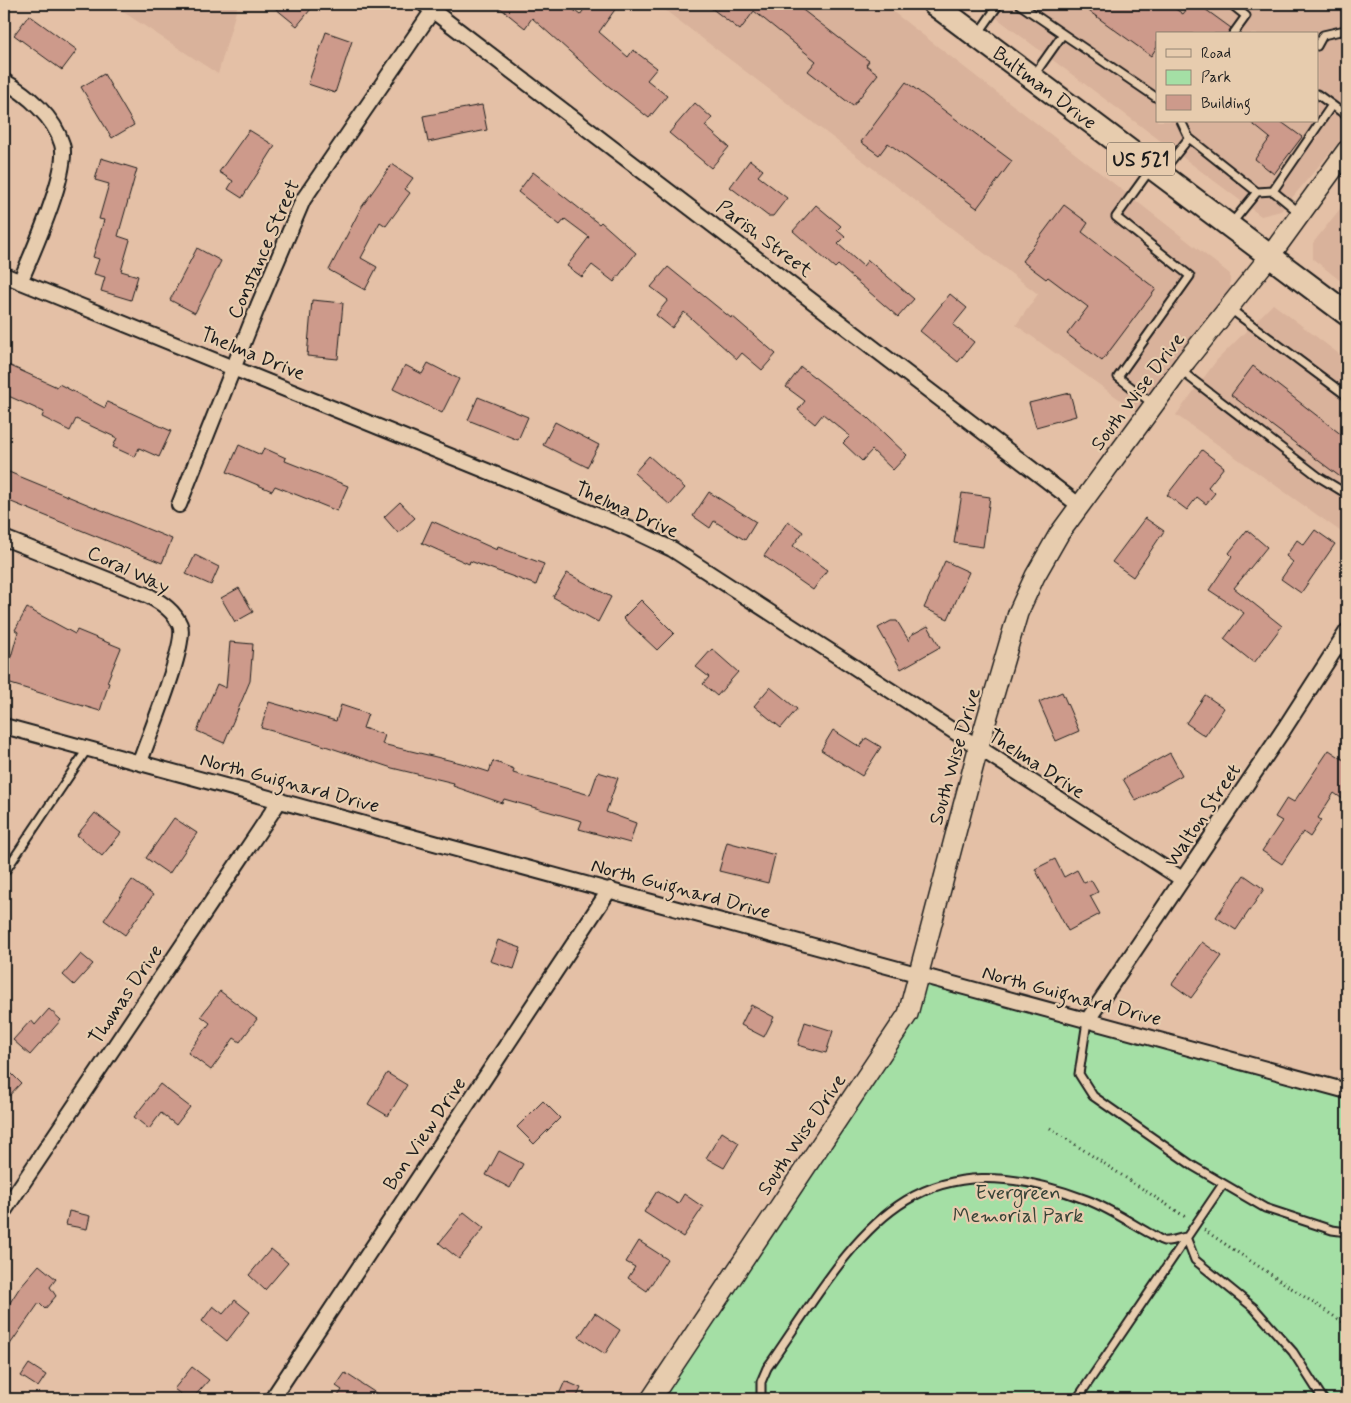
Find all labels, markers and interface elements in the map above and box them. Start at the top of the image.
legend [1156,32,1318,122]
street label: Bultman Drive [987,41,1102,137]
text: Road [1201,44,1231,64]
text: Park [1201,68,1231,88]
text: Building [1201,94,1251,115]
road number: US 521 [1107,142,1175,176]
street label: Constance Street [222,176,307,323]
street label: Parish Street [710,194,818,284]
street label: Thelma Drive [196,321,309,388]
street label: South Wise Drive [1085,327,1192,456]
street label: Thelma Drive [570,475,683,545]
street label: Coral Way [83,539,174,601]
street label: South Wise Drive [923,685,988,828]
street label: Thelma Drive [982,723,1090,806]
street label: North Guignard Drive [196,746,382,822]
street label: Walton Street [1159,759,1248,873]
street label: North Guignard Drive [587,852,773,928]
street label: Thomas Drive [83,939,170,1050]
street label: North Guignard Drive [978,959,1164,1035]
street label: South Wise Drive [752,1069,853,1201]
street label: Bon View Drive [377,1072,473,1196]
park label: Evergreen Memorial Park [953,1180,1083,1230]

